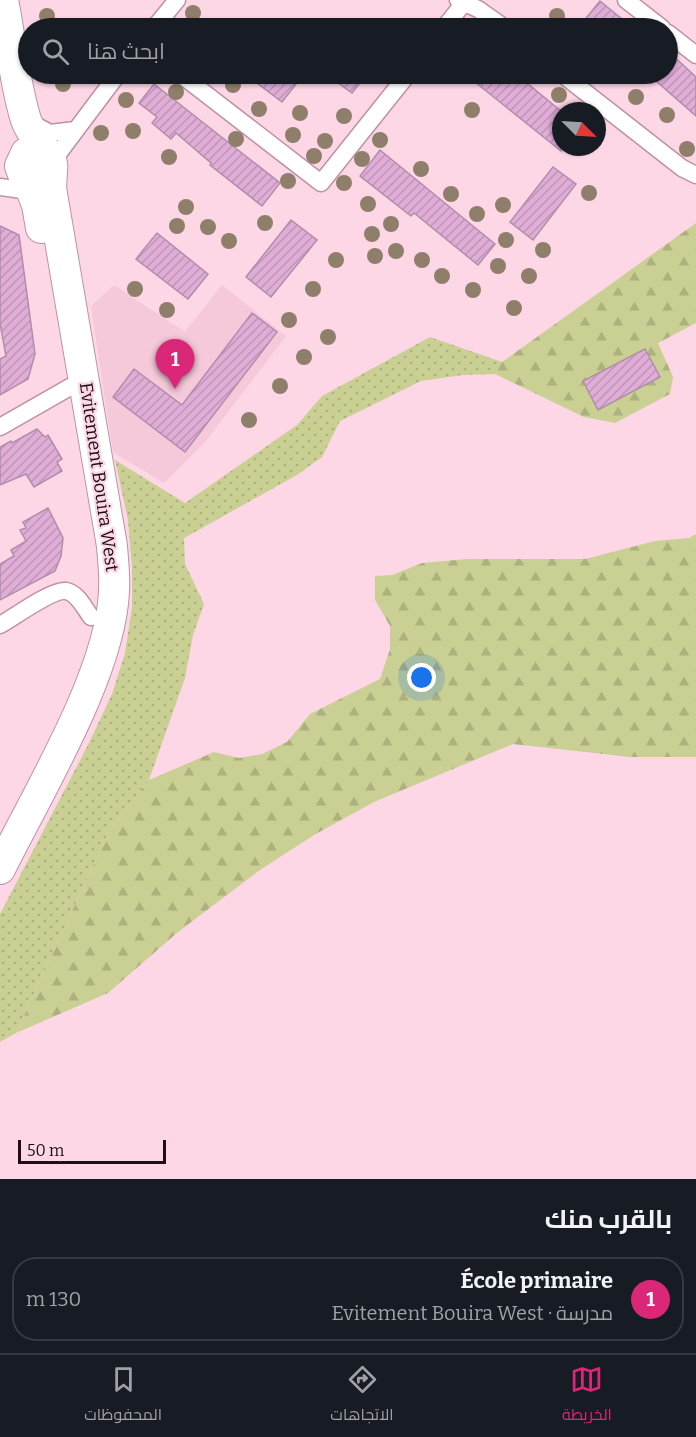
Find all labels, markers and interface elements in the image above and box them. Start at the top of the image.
search box [18,18,678,84]
icon: search [39,35,72,68]
text: ابحث هنا [87,38,165,65]
north arrow [552,102,606,156]
pin: 1 [156,340,195,389]
street label: Evitement Bouira West [75,381,123,574]
your location [407,663,436,692]
scale bar [18,1137,166,1164]
text: 50 m [27,1141,64,1160]
text: بالقرب منك [545,1204,672,1235]
text: École primaire [460,1267,613,1294]
text: 130 m [26,1287,81,1311]
text: 1 [646,1287,655,1311]
text: مدرسة · Evitement Bouira West [331,1301,613,1325]
tab: المحفوظات [84,1363,162,1429]
tab: الاتجاهات [330,1363,394,1429]
tab: الخريطة [562,1363,612,1429]

